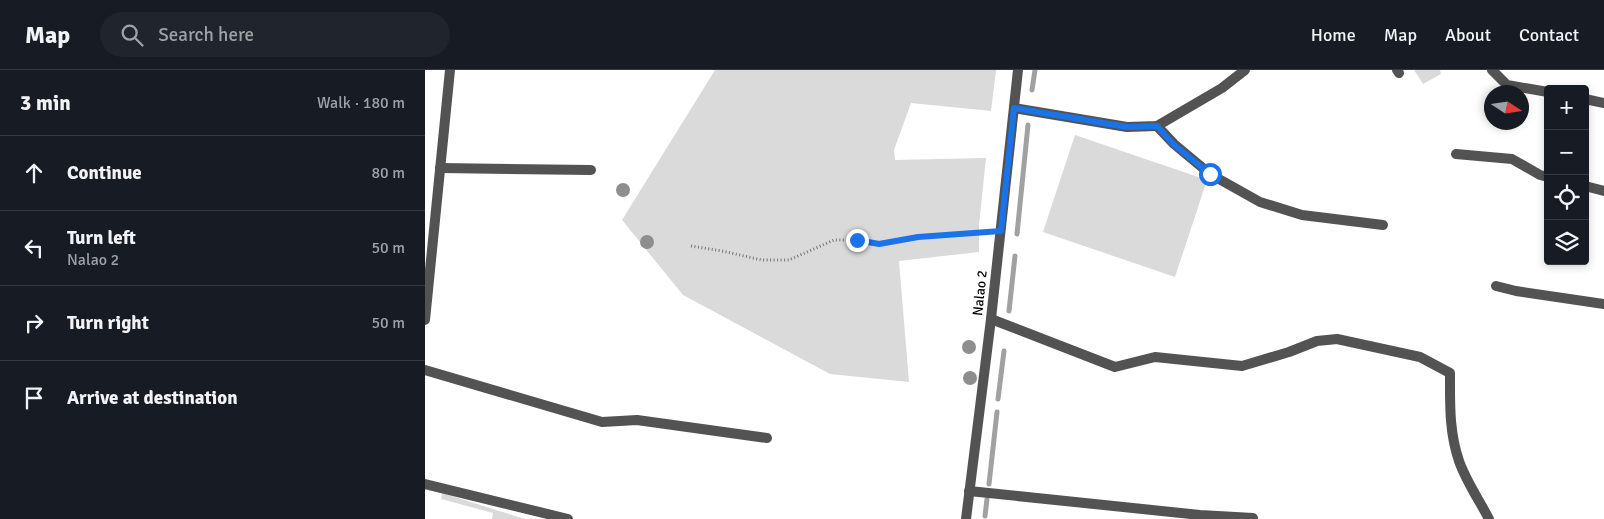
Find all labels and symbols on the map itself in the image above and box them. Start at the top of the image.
north arrow [1484,85,1529,130]
route start [1199,163,1222,186]
route end [846,229,869,252]
street label: Nalao 2 [969,269,991,317]

